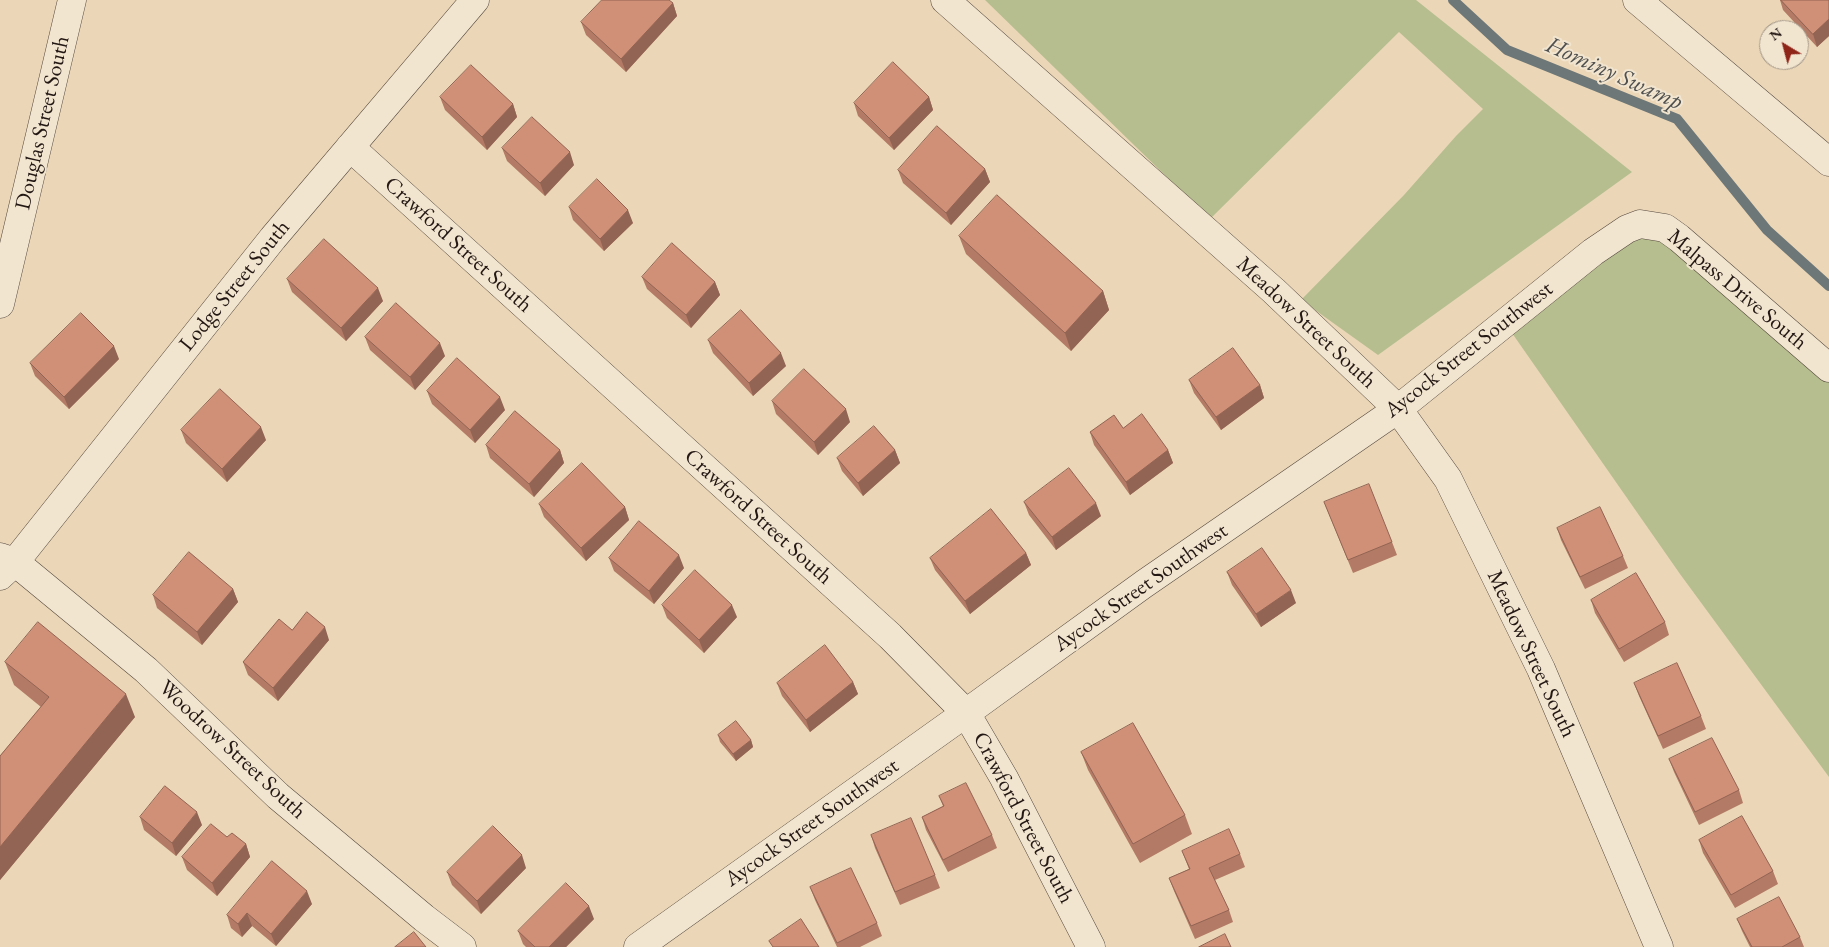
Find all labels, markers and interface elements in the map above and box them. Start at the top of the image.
north arrow [1759,20,1809,70]
text: N [1766,23,1786,44]
water label: Hominy Swamp [1541,31,1687,117]
street label: Douglas Street South [10,33,76,213]
street label: Crawford Street South [378,172,538,318]
street label: Lodge Street South [174,215,296,357]
street label: Malpass Drive South [1662,224,1812,356]
street label: Meadow Street South [1231,251,1381,395]
street label: Aycock Street Southwest [1380,276,1558,424]
street label: Crawford Street South [678,444,838,590]
street label: Aycock Street Southwest [1049,518,1233,658]
street label: Meadow Street South [1481,566,1581,742]
street label: Woodrow Street South [153,675,311,825]
street label: Crawford Street South [967,728,1079,908]
street label: Aycock Street Southwest [720,753,904,893]

